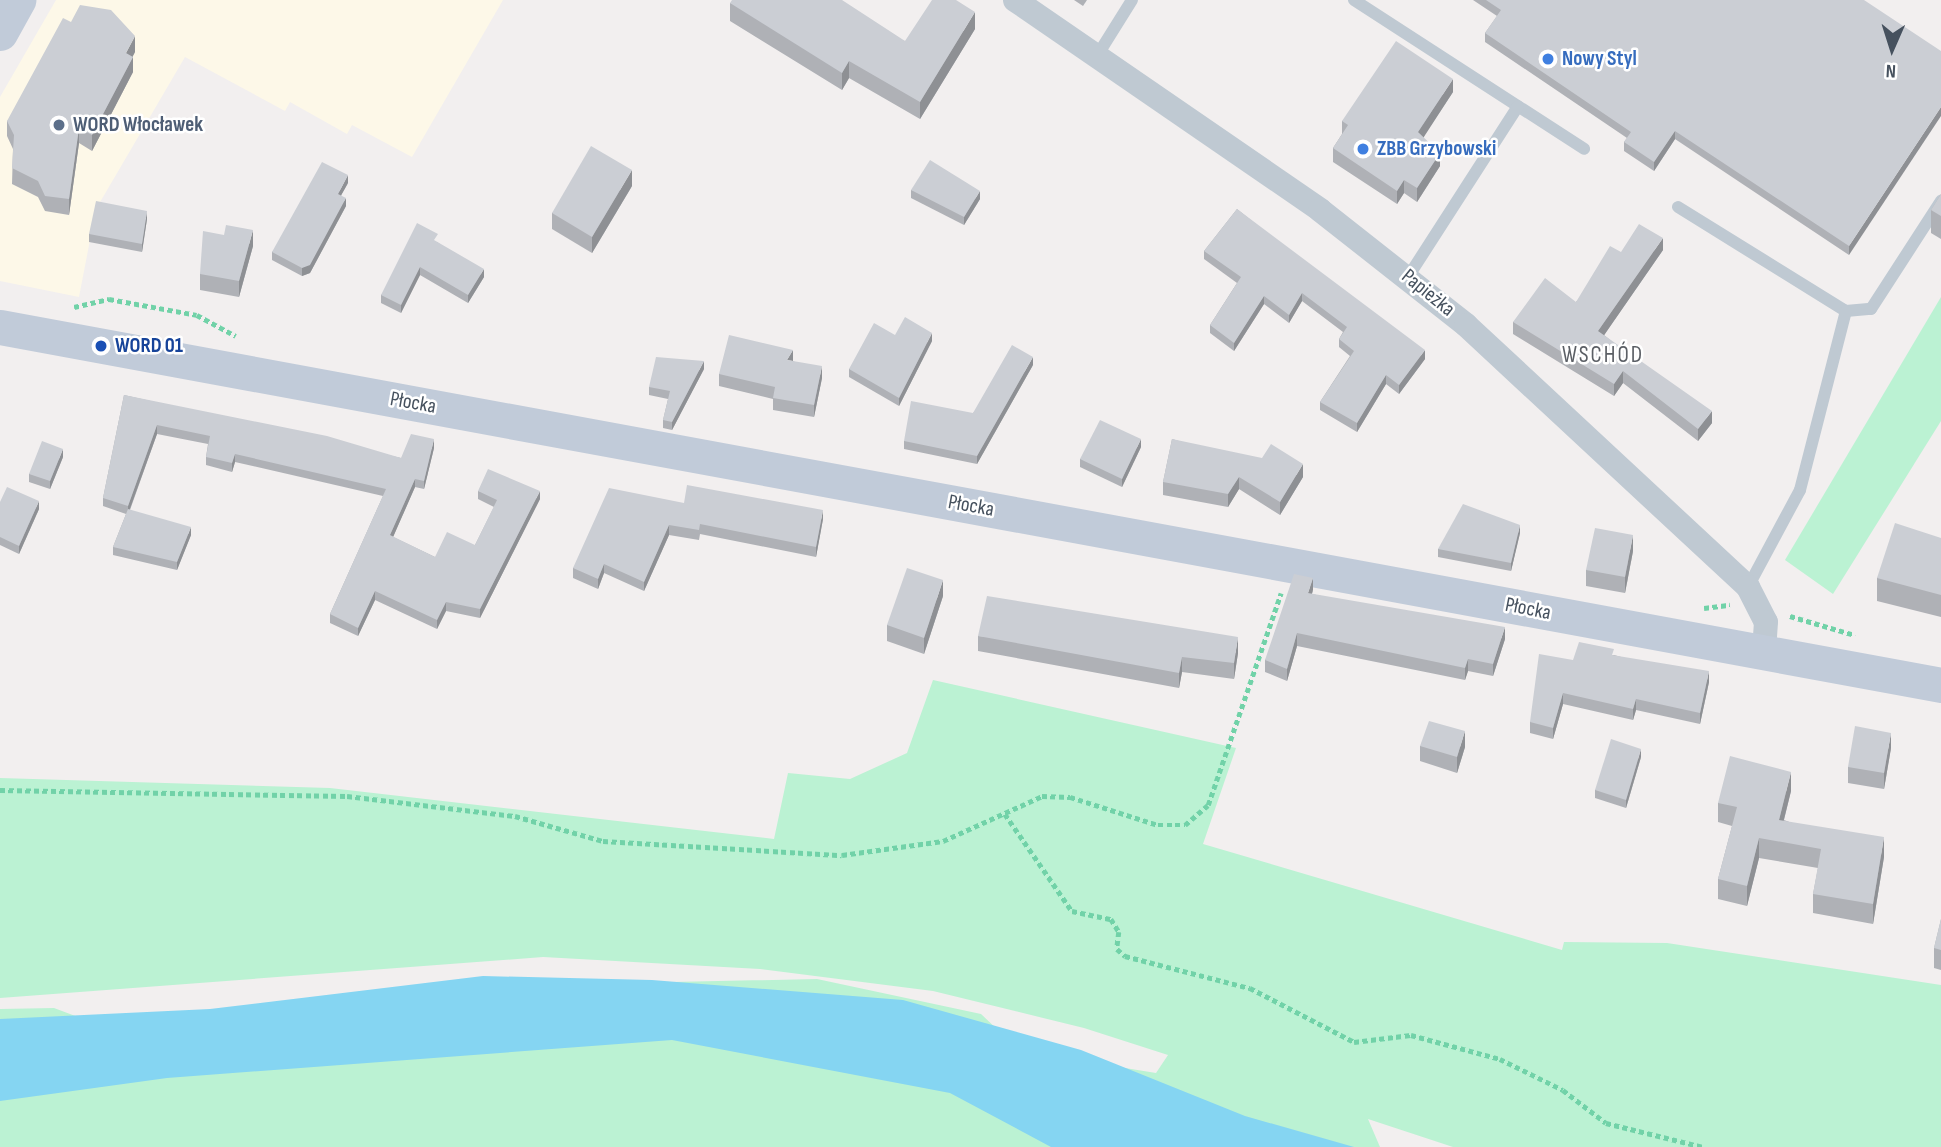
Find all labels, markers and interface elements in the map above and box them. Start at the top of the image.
north arrow [1857,14,1927,84]
place label: Nowy Styl [1562,46,1637,72]
marker: Nowy Styl [1540,51,1556,67]
text: N [1885,59,1897,82]
place label: WORD Włocławek [73,112,203,138]
marker: WORD Włocławek [51,117,67,133]
place label: ZBB Grzybowski [1377,136,1496,162]
marker: ZBB Grzybowski [1355,141,1371,157]
street label: Papieżka [1396,264,1460,322]
place label: WORD 01 [115,333,183,359]
marker: WORD 01 [93,338,109,354]
district label: WSCHÓD [1563,341,1643,369]
street label: Płocka [388,387,438,419]
street label: Płocka [946,490,996,522]
street label: Płocka [1503,592,1553,626]

